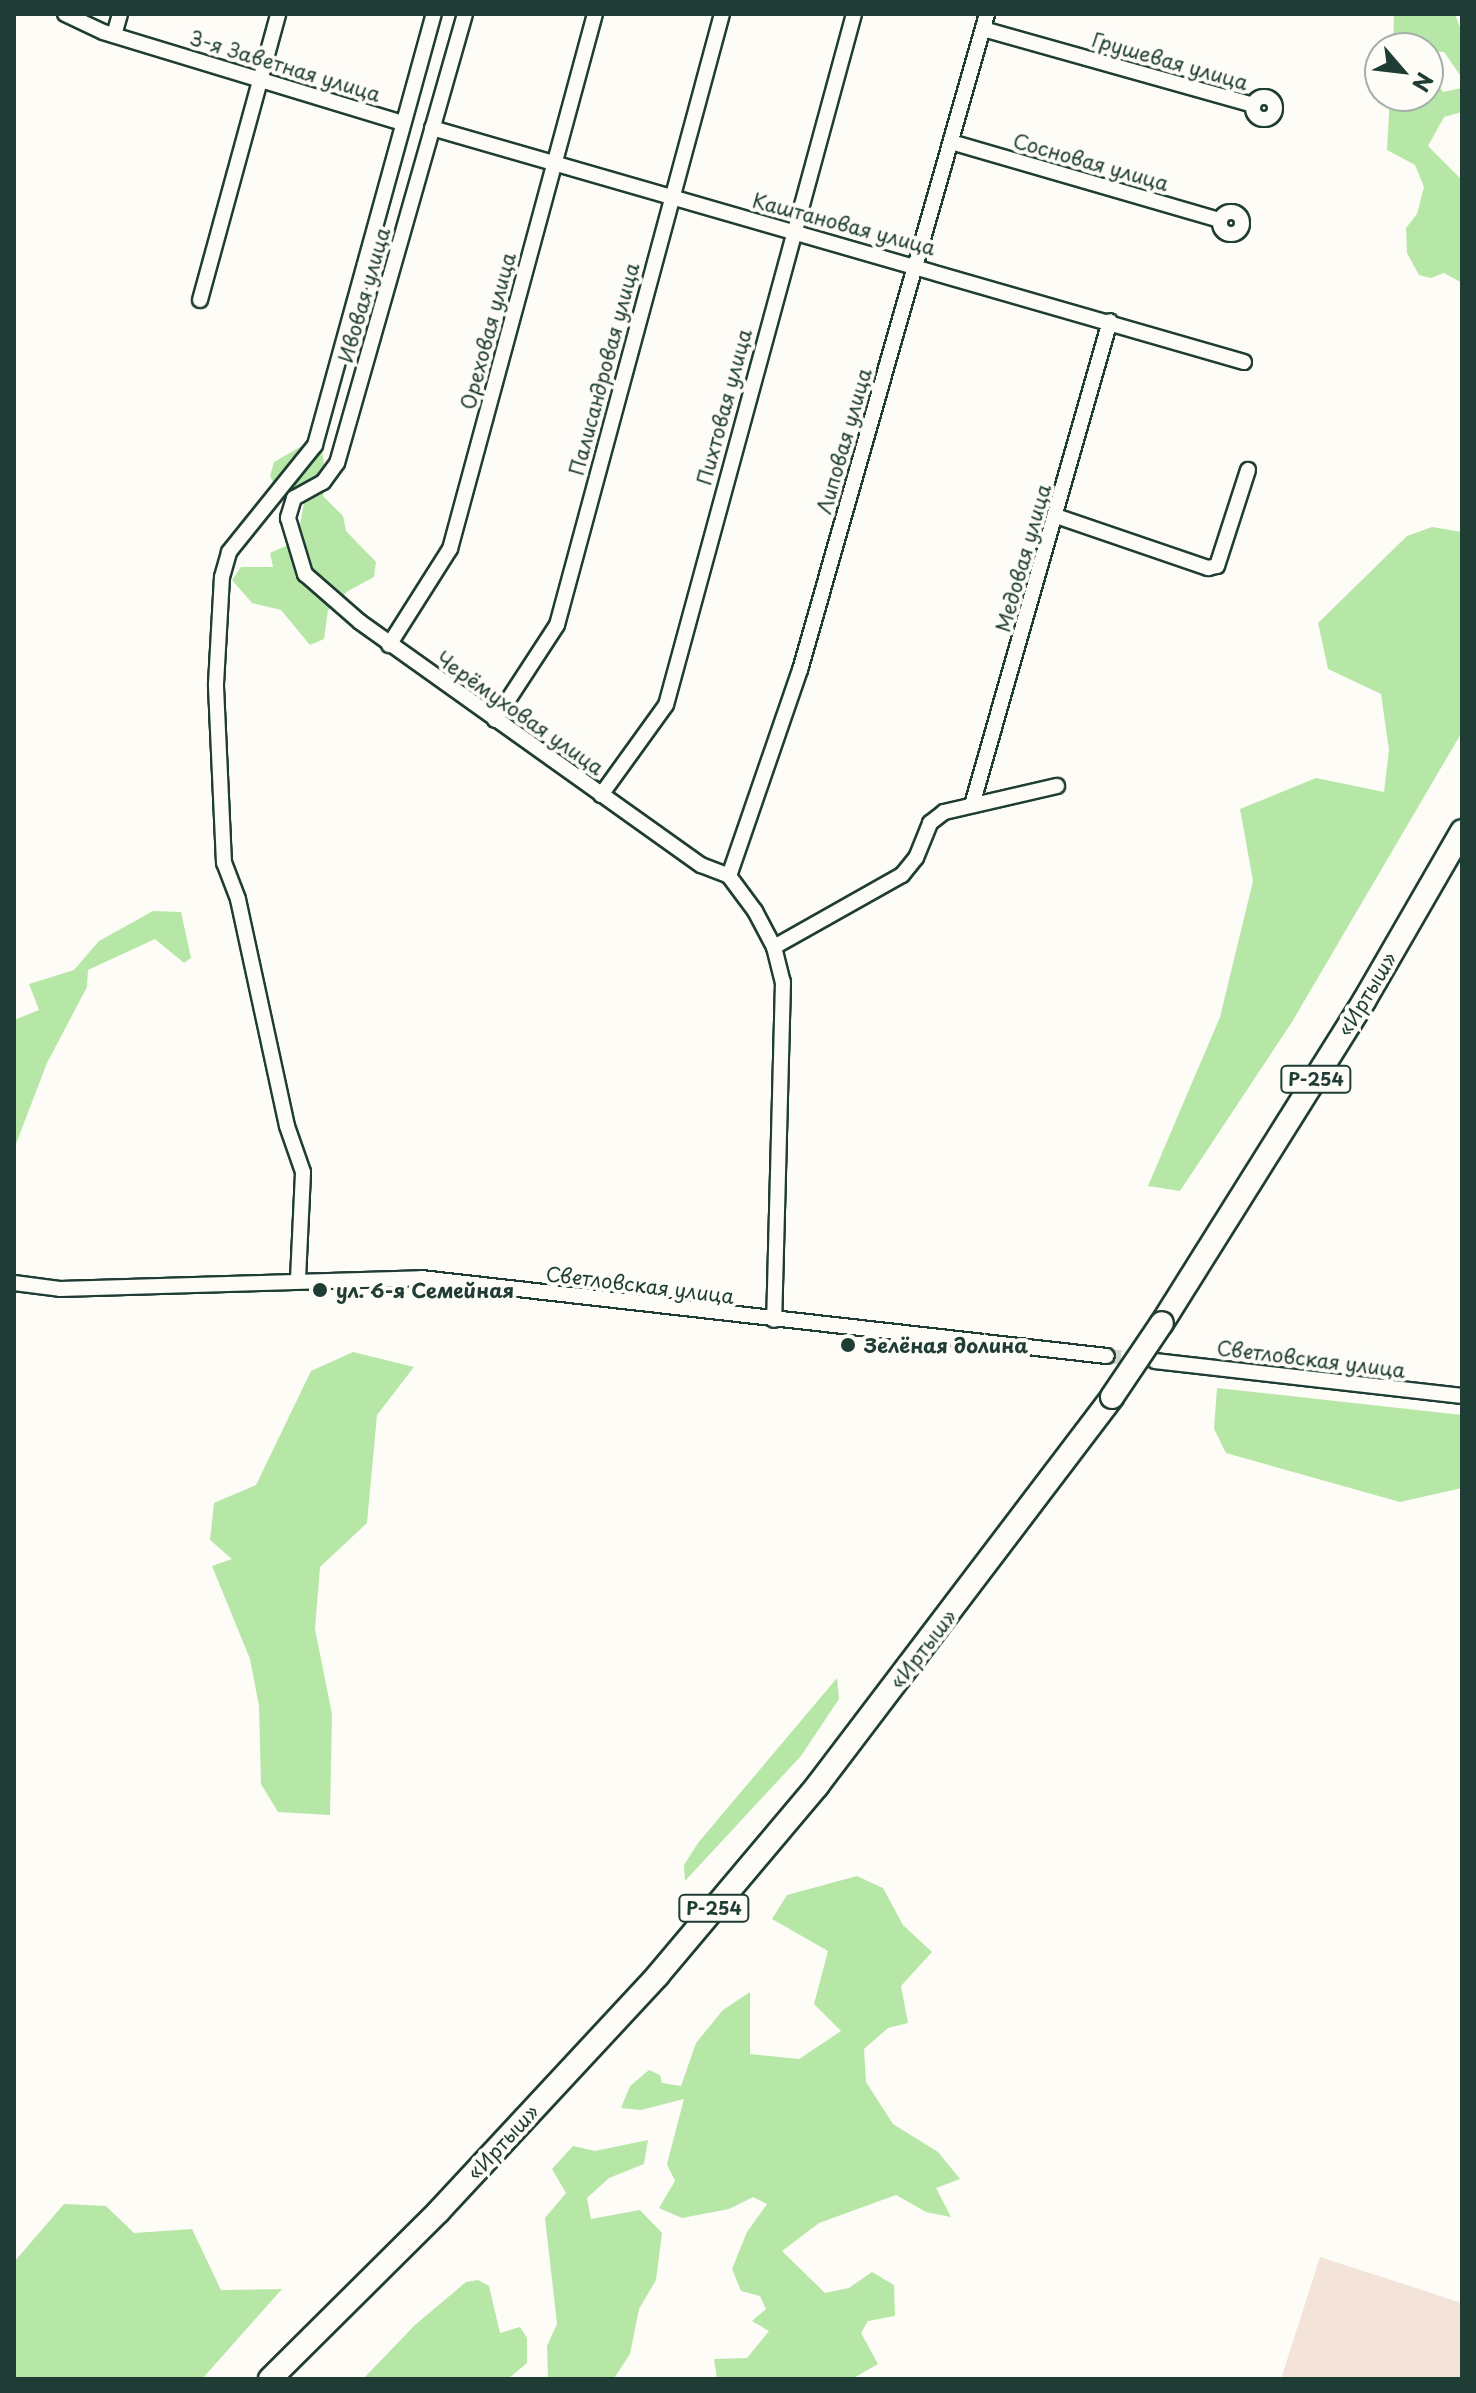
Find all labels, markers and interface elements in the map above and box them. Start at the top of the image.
street label: 3-я Заветная улица [186,25,384,107]
street label: Грушевая улица [1089,27,1251,95]
north arrow [1364,32,1444,112]
text: N [1405,67,1443,98]
street label: Сосновая улица [1010,128,1172,196]
street label: Каштановая улица [750,188,938,260]
street label: Ивовая улица [333,224,395,366]
street label: Ореховая улица [455,250,521,412]
street label: Палисандровая улица [564,260,644,478]
street label: Пихтовая улица [692,326,756,488]
street label: Липовая улица [812,365,876,517]
street label: Медовая улица [990,481,1056,635]
street label: Черёмуховая улица [432,646,608,780]
street label: «Иртыш» [1333,948,1401,1040]
road number: Р-254 [1280,1065,1352,1093]
street label: Светловская улица [544,1261,736,1309]
place label: ул. 6-я Семейная [336,1278,515,1302]
marker: ул. 6-я Семейная [311,1281,329,1299]
place label: Зелёная долина [864,1333,1029,1357]
street label: Светловская улица [1215,1335,1407,1383]
marker: Зелёная долина [839,1336,857,1354]
street label: «Иртыш» [885,1605,961,1693]
road number: Р-254 [678,1894,750,1922]
street label: «Иртыш» [462,2100,544,2184]

